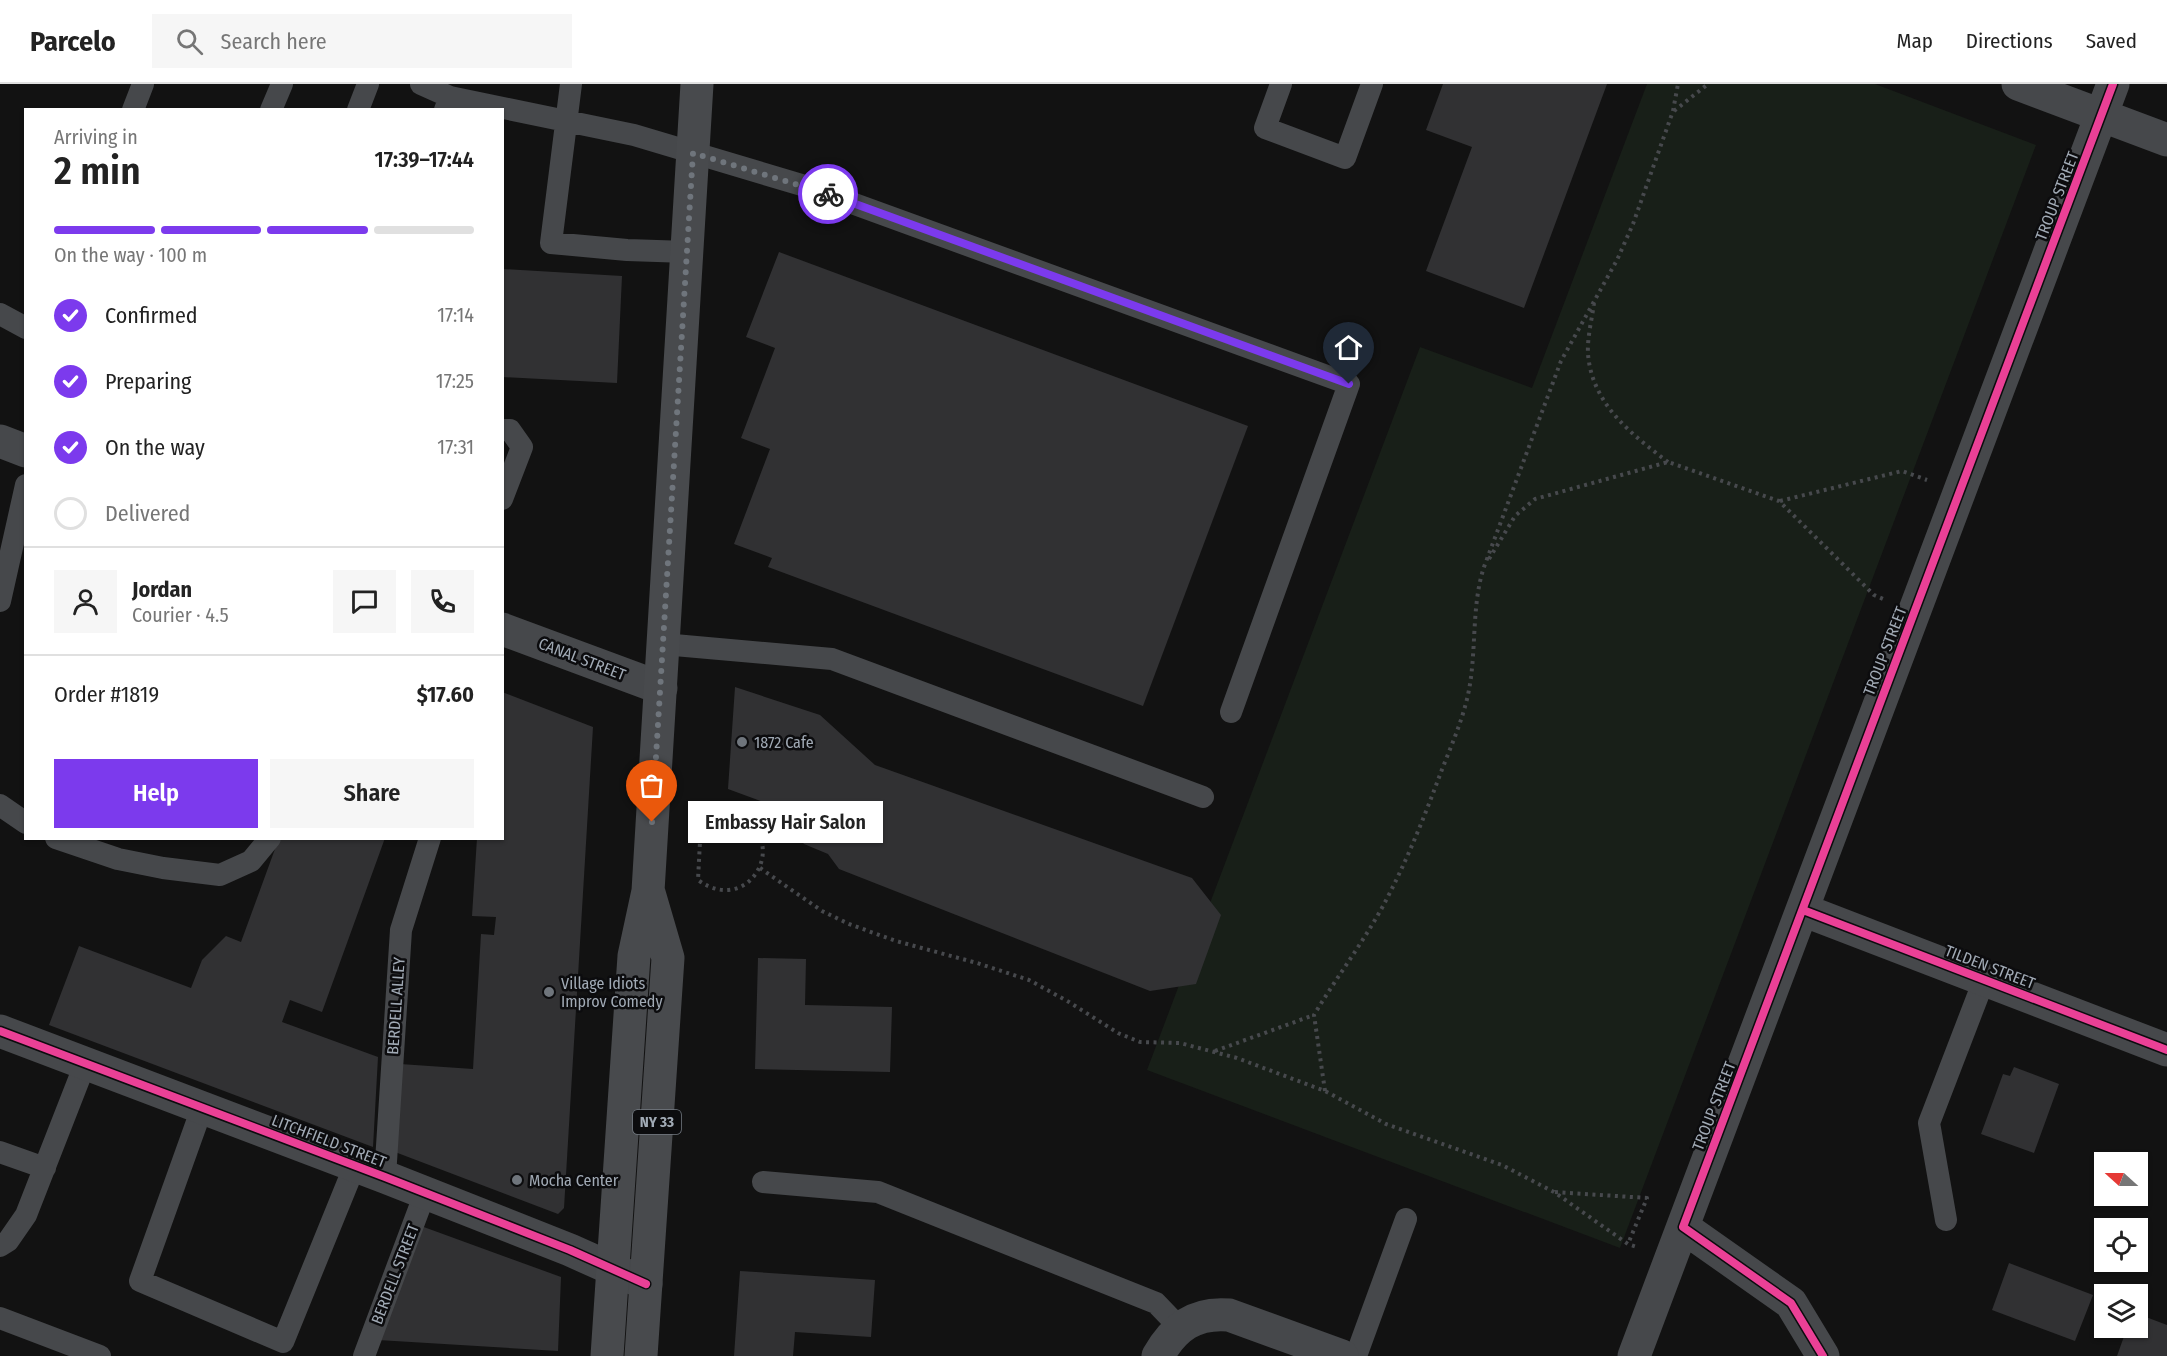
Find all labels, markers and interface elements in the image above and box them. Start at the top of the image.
search box [152,14,572,68]
text: Parcelo [30,25,116,58]
icon: search [173,25,206,58]
text: Search here [221,28,327,55]
text: Map [1896,28,1933,54]
text: Directions [1966,28,2053,54]
text: Saved [2086,28,2137,54]
text: Arriving in [54,125,138,149]
text: 17:39–17:44 [375,146,474,173]
text: 2 min [54,148,141,194]
street label: TROUP STREET [2031,148,2083,243]
courier [798,164,858,224]
icon: bike [812,178,845,211]
text: On the way · 100 m [54,243,207,267]
icon: check [54,299,87,332]
text: Confirmed [105,302,198,329]
text: 17:14 [437,303,474,327]
pin [1323,322,1374,384]
icon: home [1332,331,1365,364]
icon: check [54,365,87,398]
text: Preparing [105,368,191,395]
text: 17:25 [436,369,474,393]
icon: check [54,431,87,464]
text: On the way [105,434,205,461]
text: 17:31 [437,435,474,459]
text: Delivered [105,500,190,527]
button: person [54,570,117,633]
button: chat [333,570,396,633]
button: phone [411,570,474,633]
text: Jordan [132,576,192,603]
text: Courier · 4.5 [132,603,229,627]
street label: TROUP STREET [1859,603,1911,698]
street label: CANAL STREET [536,634,629,685]
text: Order #1819 [54,681,159,708]
text: $17.60 [417,681,474,708]
place label: 1872 Cafe [754,733,814,752]
marker: 1872 Cafe [735,735,749,749]
button: Help [54,759,258,828]
button: Share [270,759,474,828]
pin [626,760,677,822]
icon: bag [635,769,668,802]
callout: Embassy Hair Salon [688,801,883,843]
text: Embassy Hair Salon [705,810,866,834]
street label: TILDEN STREET [1942,941,2038,993]
street label: BERDELL ALLEY [383,957,409,1055]
place label: Village Idiots Improv Comedy [561,974,663,1011]
marker: Village Idiots Improv Comedy [542,985,556,999]
street label: TROUP STREET [1688,1058,1740,1153]
street label: LITCHFIELD STREET [269,1110,389,1172]
road number: NY 33 [633,1110,681,1134]
north arrow [2094,1152,2148,1206]
map controls [2094,1152,2148,1338]
place label: Mocha Center [529,1171,619,1190]
marker: Mocha Center [510,1173,524,1187]
button: locate [2094,1218,2148,1272]
street label: BERDELL STREET [367,1221,423,1327]
button: layers [2094,1284,2148,1338]

